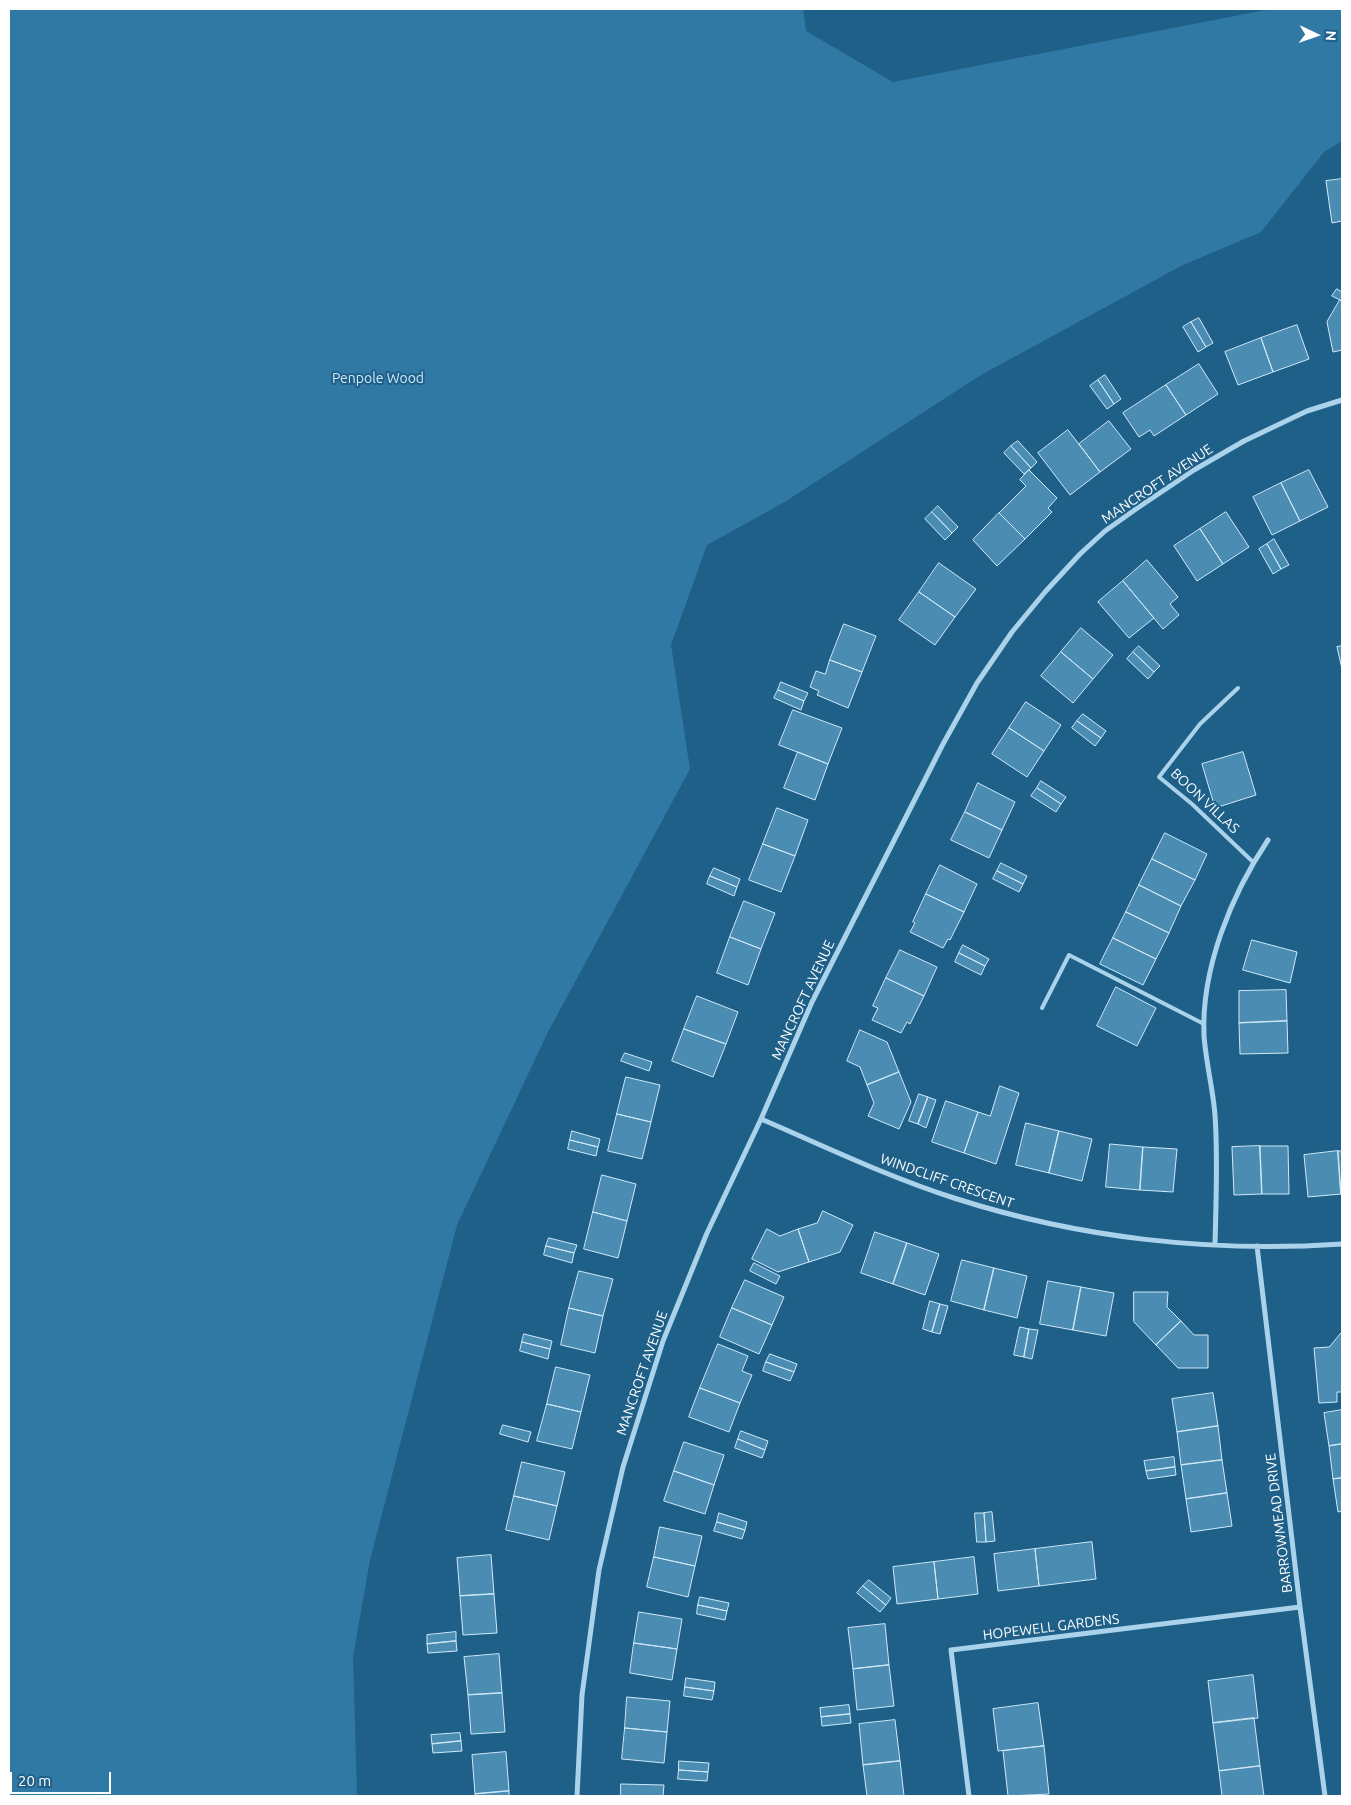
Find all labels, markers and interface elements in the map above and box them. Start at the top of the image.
north arrow [1291,10,1341,60]
text: N [1323,30,1339,41]
park label: Penpole Wood [332,370,424,386]
street label: MANCROFT AVENUE [1098,441,1216,527]
street label: BOON VILLAS [1167,765,1243,837]
street label: MANCROFT AVENUE [768,937,838,1063]
street label: WINDCLIFF CRESCENT [878,1150,1016,1212]
street label: MANCROFT AVENUE [613,1309,671,1437]
street label: BARROWMEAD DRIVE [1262,1452,1296,1594]
street label: HOPEWELL GARDENS [982,1610,1120,1644]
scale bar [12,1762,114,1794]
text: 20 m [18,1772,51,1789]

